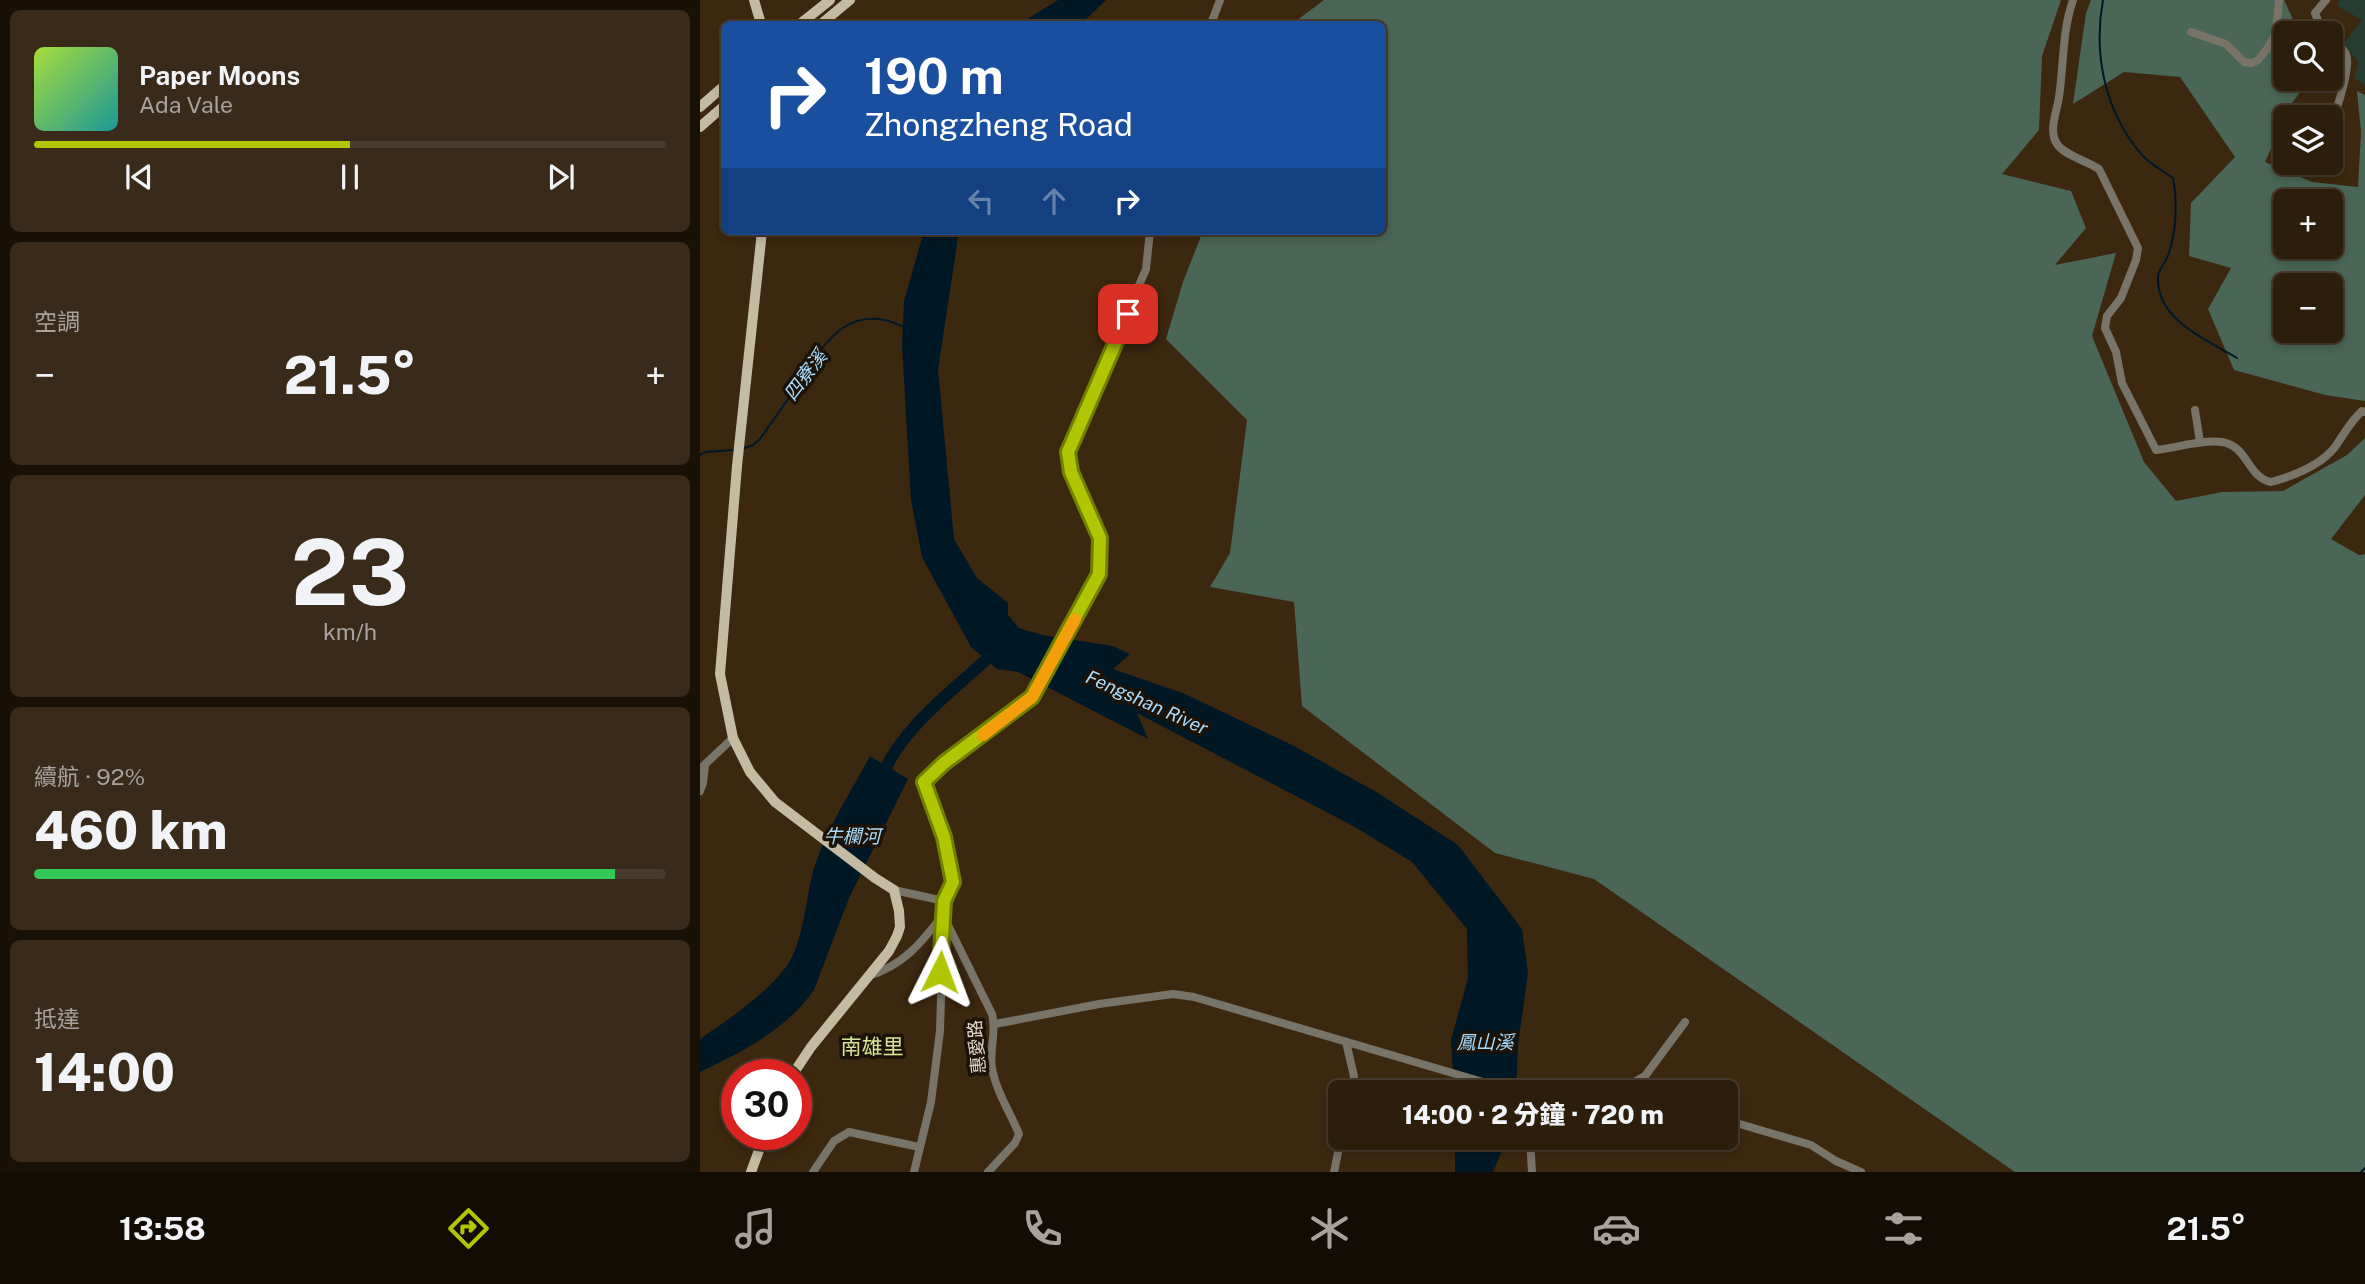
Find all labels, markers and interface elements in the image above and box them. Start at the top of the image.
map controls [2273,21,2343,343]
button: search [2273,21,2343,91]
text: 190 m [864,47,1004,105]
icon: right [749,49,840,140]
text: Paper Moons [139,60,300,91]
text: Ada Vale [139,91,233,118]
button: layers [2273,105,2343,175]
text: Zhongzheng Road [864,106,1133,143]
icon: previous [120,158,158,196]
icon: pause [331,158,369,196]
icon: next [542,158,580,196]
icon: left [962,182,1000,220]
icon: ahead [1035,182,1073,220]
icon: right [1108,182,1146,220]
button: + [2273,189,2343,259]
button: − [2273,273,2343,343]
pin [1098,284,1158,344]
icon: arrive [1109,295,1147,333]
text: 空調 [34,308,80,335]
water label: 四寮溪 [779,343,833,404]
text: 21.5° [284,345,416,406]
text: − [34,353,55,398]
text: + [645,353,666,398]
text: 23 [291,519,409,625]
text: km/h [323,618,377,645]
water label: Fengshan River [1083,665,1212,739]
text: 續航 · 92% [34,763,145,790]
text: 460 km [34,800,227,861]
water label: 牛欄河 [823,825,884,847]
position arrow [903,935,977,1009]
text: 抵達 [34,1005,80,1032]
street label: 惠愛路 [964,1019,989,1075]
water label: 鳳山溪 [1456,1031,1516,1053]
district label: 南雄里 [841,1034,904,1059]
text: 14:00 [34,1042,175,1103]
speed limit sign: 30 [721,1059,812,1150]
text: 14:00 · 2 分鐘 · 720 m [1402,1099,1664,1130]
icon: directions [444,1204,493,1253]
icon: music [731,1204,780,1253]
icon: phone [1018,1204,1067,1253]
icon: climate [1305,1204,1354,1253]
icon: car [1592,1204,1641,1253]
icon: filters [1879,1204,1928,1253]
text: 13:58 [119,1210,206,1247]
text: 21.5° [2167,1210,2246,1247]

